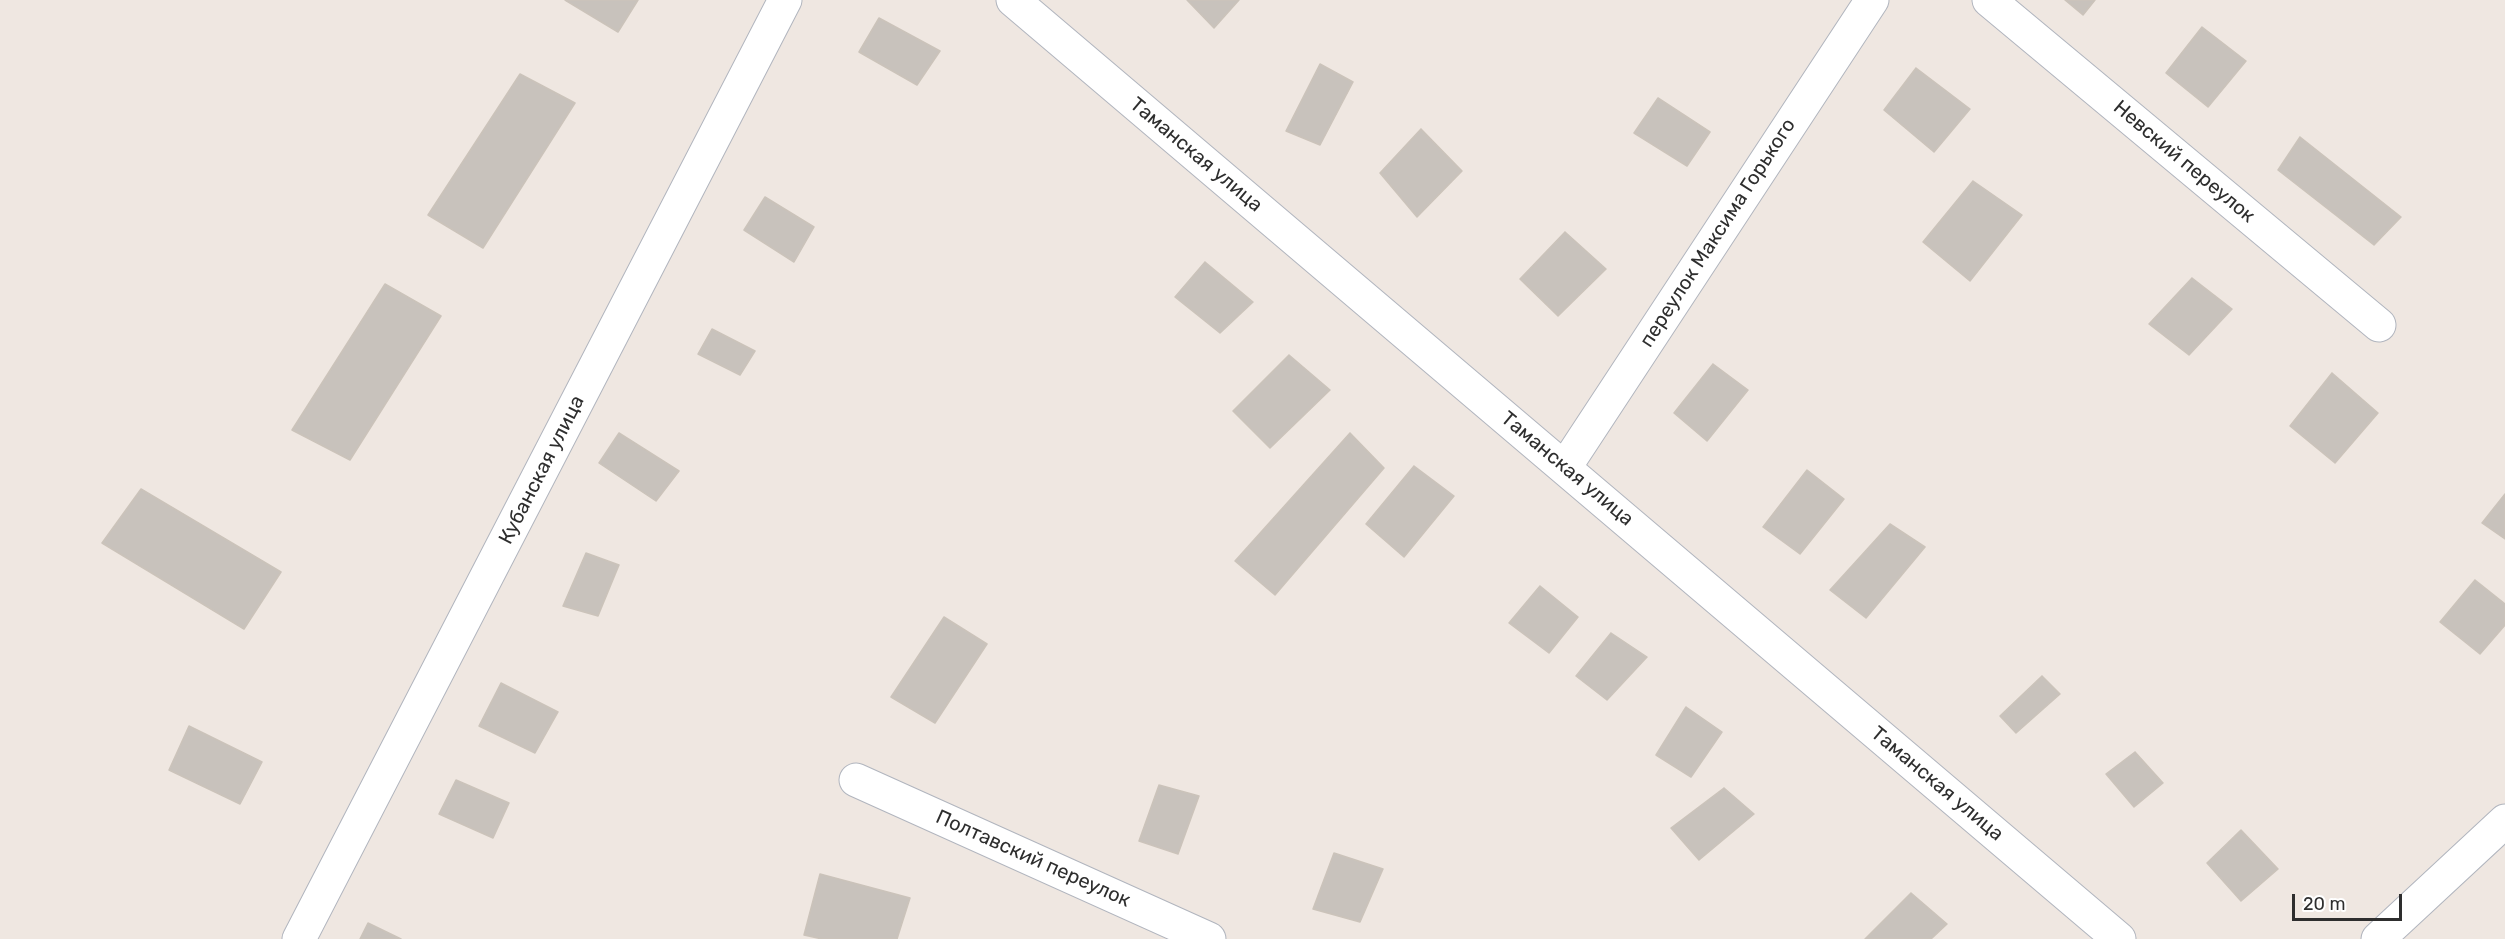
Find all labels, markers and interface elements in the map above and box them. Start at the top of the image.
street label: Таманская улица [1125,93,1267,217]
street label: Невский переулок [2108,96,2260,228]
street label: переулок Максима Горького [1635,114,1801,352]
street label: Кубанская улица [494,392,590,548]
street label: Таманская улица [1496,407,1638,531]
street label: Таманская улица [1866,722,2008,846]
street label: Полтавский переулок [932,805,1134,913]
scale bar [2295,882,2404,920]
text: 20 m [2303,893,2345,915]

